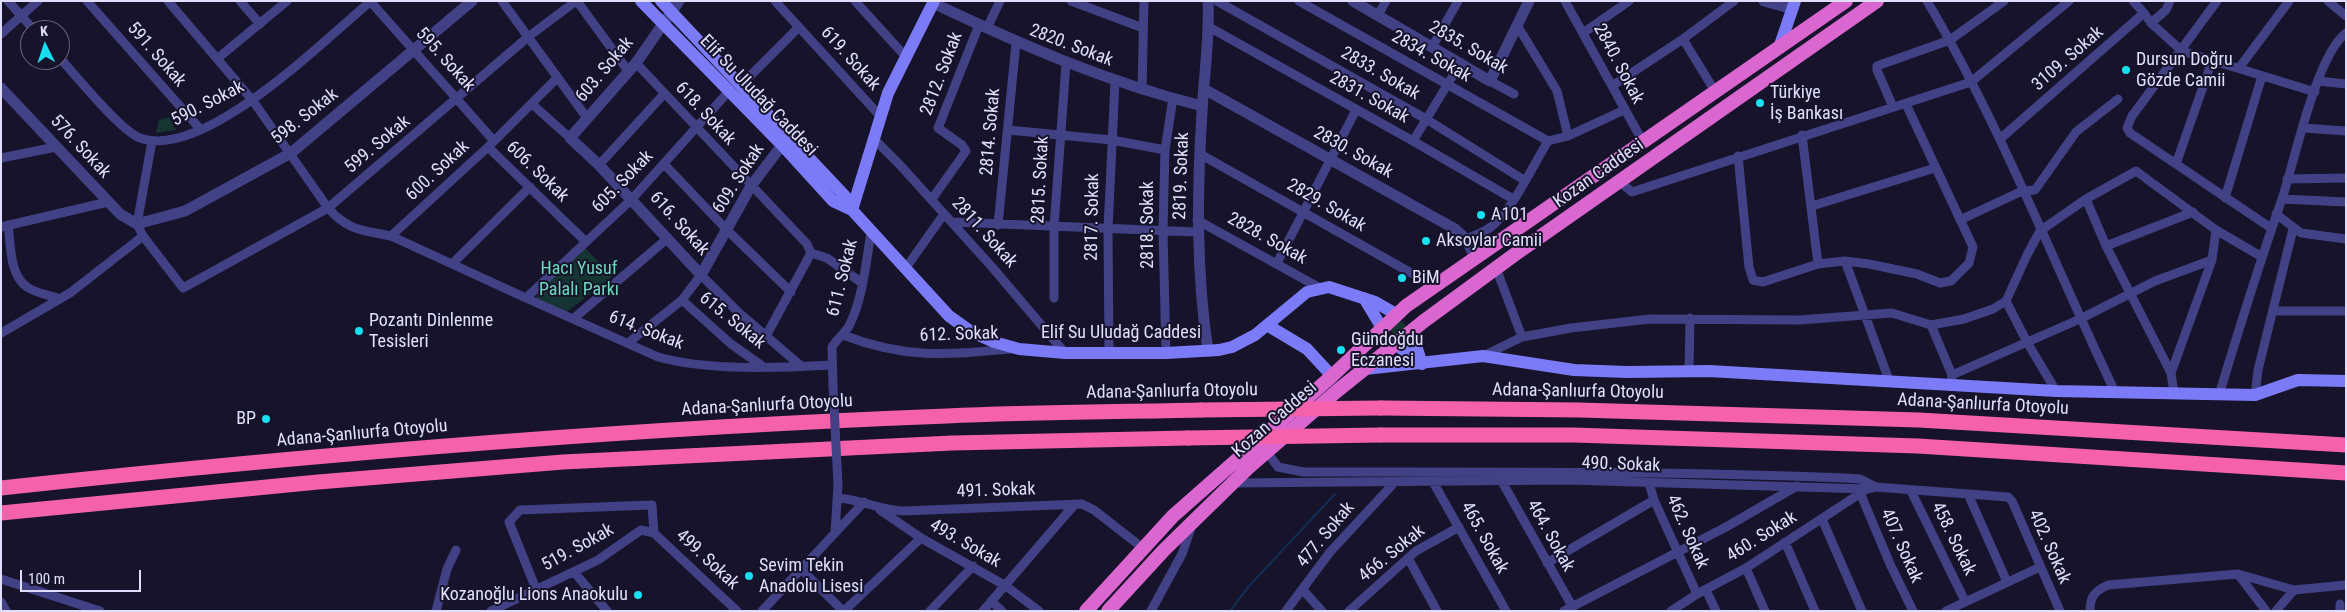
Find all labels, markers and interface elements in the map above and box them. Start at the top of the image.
street label: 2835. Sokak [1425,17,1511,79]
street label: 591. Sokak [122,18,190,92]
north arrow [20,20,70,70]
street label: 2820. Sokak [1026,20,1116,72]
street label: 2840. Sokak [1588,20,1648,108]
street label: 3109. Sokak [2028,22,2108,96]
text: K [40,23,48,39]
street label: 619. Sokak [816,23,884,95]
street label: 595. Sokak [411,24,479,96]
street label: 2834. Sokak [1387,26,1475,88]
street label: 2812. Sokak [916,29,968,119]
street label: Elif Su Uludağ Caddesi [695,31,821,161]
street label: 603. Sokak [571,33,639,107]
street label: 2833. Sokak [1337,43,1423,105]
place label: Dursun Doğru Gözde Camii [2136,49,2233,92]
marker: Dursun Doğru Gözde Camii [2120,64,2132,76]
street label: 2831. Sokak [1325,67,1413,129]
street label: 590. Sokak [168,77,248,131]
street label: 618. Sokak [670,78,740,150]
place label: Türkiye İş Bankası [1770,82,1843,125]
street label: 598. Sokak [267,84,343,150]
street label: 2814. Sokak [976,87,1006,177]
marker: Türkiye İş Bankası [1754,97,1766,109]
street label: 576. Sokak [45,111,115,183]
street label: 599. Sokak [341,111,415,179]
street label: 2830. Sokak [1309,122,1397,184]
street label: 2819. Sokak [1170,132,1194,220]
street label: Kozan Caddesi [1550,135,1648,213]
street label: 600. Sokak [402,136,474,206]
street label: 2815. Sokak [1028,136,1054,224]
street label: 606. Sokak [501,137,573,207]
street label: 609. Sokak [708,140,770,218]
street label: 605. Sokak [588,146,658,218]
street label: 2817. Sokak [1081,173,1105,261]
street label: 2829. Sokak [1283,175,1369,237]
street label: 2818. Sokak [1137,181,1159,269]
street label: 616. Sokak [645,188,713,260]
street label: 2811. Sokak [947,193,1021,273]
place label: A101 [1491,204,1528,226]
street label: 2828. Sokak [1223,208,1311,270]
marker: A101 [1475,209,1487,221]
place label: Aksoylar Camii [1436,230,1542,252]
marker: Aksoylar Camii [1420,235,1432,247]
street label: 611. Sokak [823,237,863,319]
park label: Hacı Yusuf Palalı Parkı [539,258,619,300]
place label: BiM [1412,267,1440,289]
marker: BiM [1396,272,1408,284]
street label: 615. Sokak [695,288,769,354]
street label: 614. Sokak [605,307,687,355]
place label: Pozantı Dinlenme Tesisleri [369,310,493,352]
street label: Elif Su Uludağ Caddesi [1041,322,1201,344]
street label: 612. Sokak [919,323,999,347]
marker: Pozantı Dinlenme Tesisleri [353,325,365,337]
place label: Gündoğdu Eczanesi [1351,329,1424,372]
marker: Gündoğdu Eczanesi [1335,344,1347,356]
street label: Kozan Caddesi [1228,377,1322,463]
street label: Adana-Şanlıurfa Otoyolu [1086,380,1258,404]
street label: Adana-Şanlıurfa Otoyolu [1492,380,1664,404]
street label: Adana-Şanlıurfa Otoyolu [1897,390,2069,420]
street label: Adana-Şanlıurfa Otoyolu [681,391,853,421]
place label: BP [236,408,256,430]
marker: BP [260,413,272,425]
street label: Adana-Şanlıurfa Otoyolu [276,416,448,452]
street label: 490. Sokak [1581,453,1661,477]
street label: 491. Sokak [956,479,1036,503]
street label: 462. Sokak [1661,492,1713,572]
street label: 464. Sokak [1521,496,1579,576]
street label: 477. Sokak [1292,498,1360,572]
street label: 465. Sokak [1455,498,1513,578]
street label: 458. Sokak [1926,499,1980,579]
street label: 407. Sokak [1875,506,1927,586]
street label: 460. Sokak [1723,507,1801,567]
street label: 402. Sokak [2023,507,2075,587]
street label: 493. Sokak [926,515,1004,573]
street label: 519. Sokak [538,519,618,577]
street label: 466. Sokak [1355,521,1429,587]
street label: 499. Sokak [671,525,743,595]
place label: Sevim Tekin Anadolu Lisesi [759,555,863,598]
scale bar [22,560,144,592]
text: 100 m [28,570,65,588]
marker: Sevim Tekin Anadolu Lisesi [743,570,755,582]
place label: Kozanoğlu Lions Anaokulu [440,584,628,606]
marker: Kozanoğlu Lions Anaokulu [632,589,644,601]

